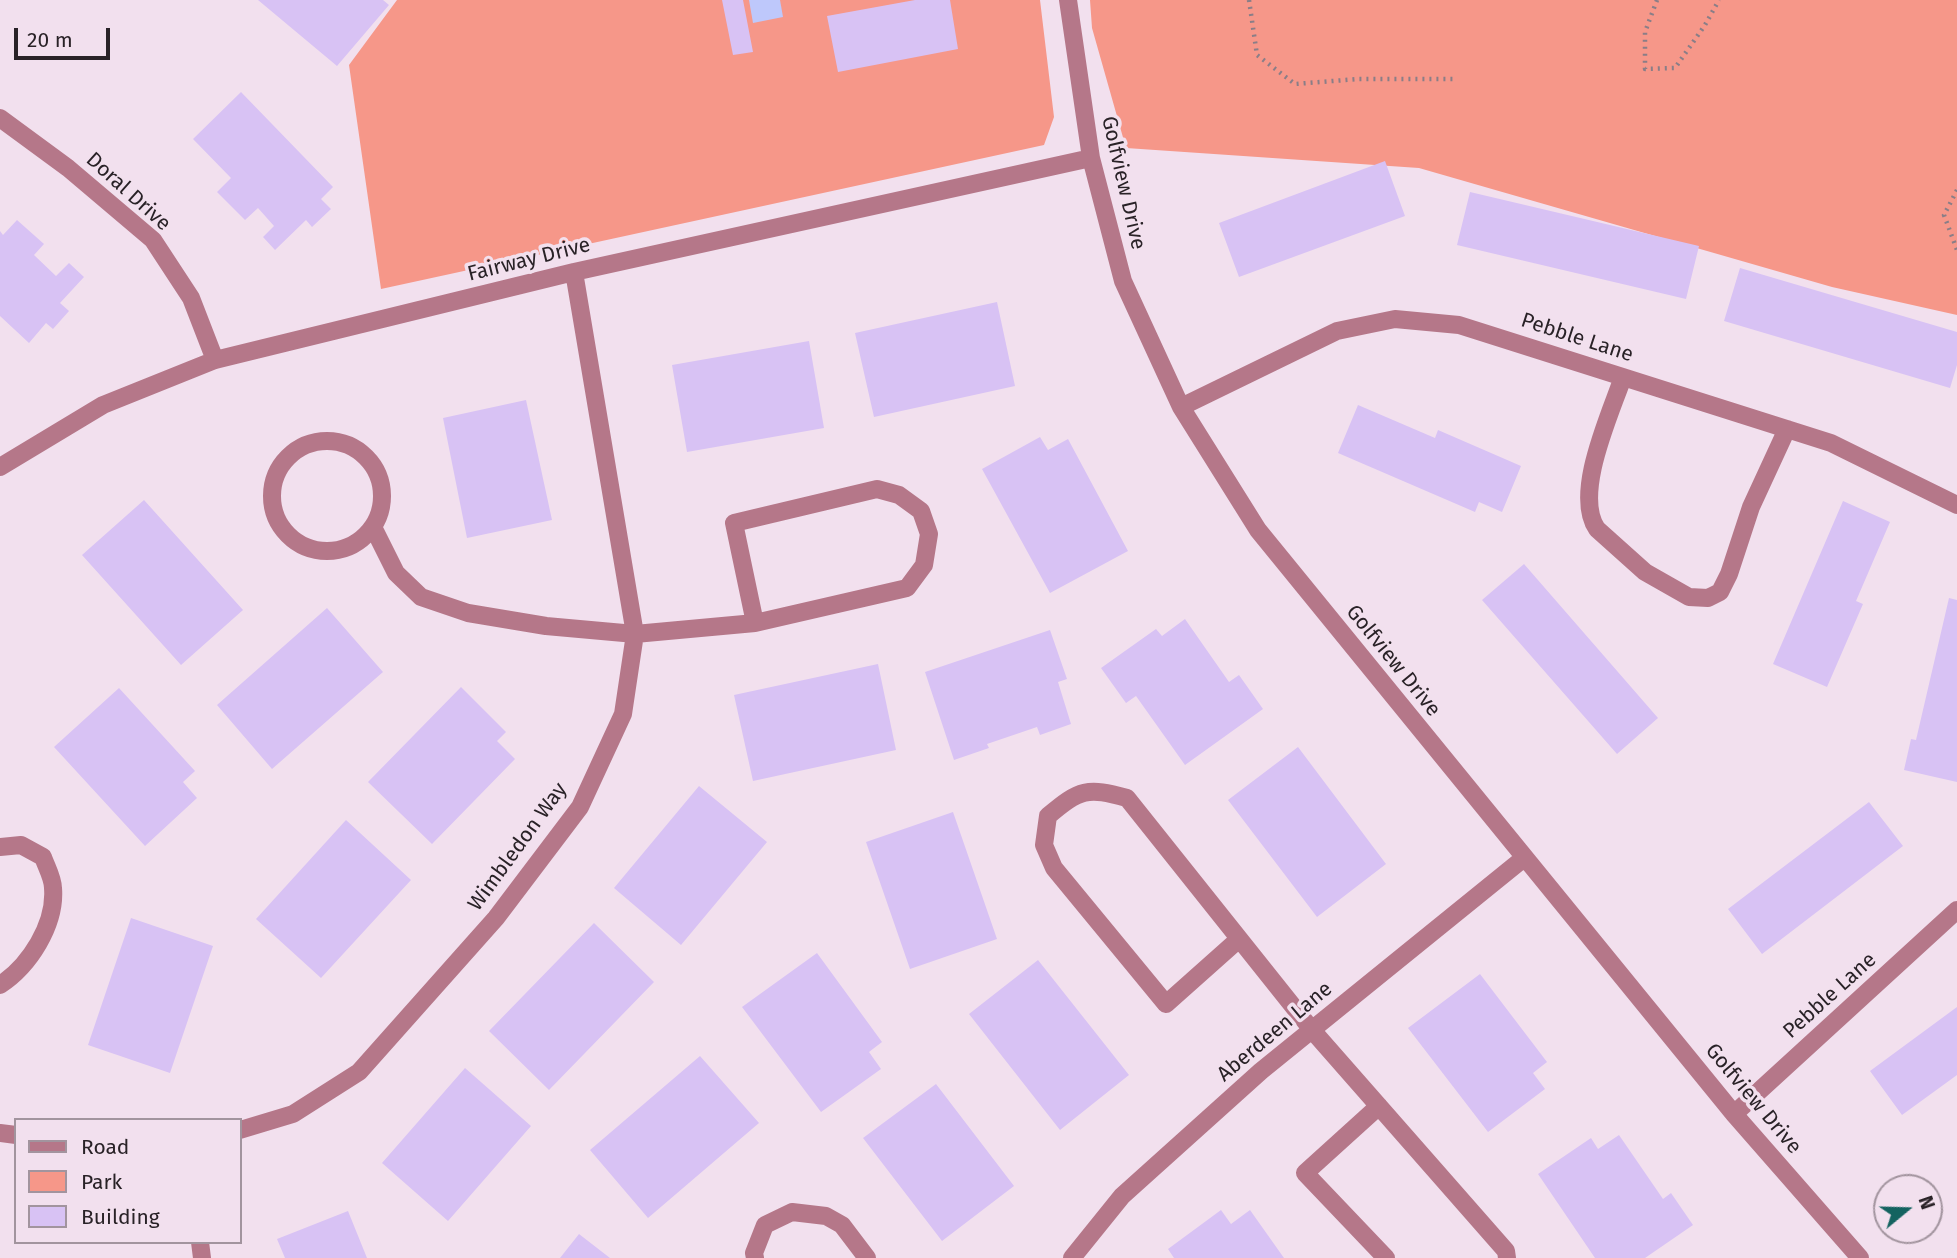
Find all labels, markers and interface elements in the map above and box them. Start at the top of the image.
scale bar [18,14,114,58]
text: 20 m [27,27,73,53]
street label: Golfview Drive [1095,114,1151,252]
street label: Doral Drive [80,147,176,237]
street label: Fairway Drive [465,233,593,287]
street label: Pebble Lane [1518,308,1636,368]
street label: Golfview Drive [1340,600,1446,722]
street label: Wimbledon Way [463,778,573,916]
street label: Pebble Lane [1778,948,1882,1044]
street label: Aberdeen Lane [1212,977,1338,1087]
street label: Golfview Drive [1700,1039,1806,1159]
legend [14,1118,242,1244]
text: Road [81,1134,129,1160]
text: Park [81,1169,122,1195]
north arrow [1873,1174,1943,1244]
text: N [1914,1193,1939,1212]
text: Building [81,1204,160,1230]

